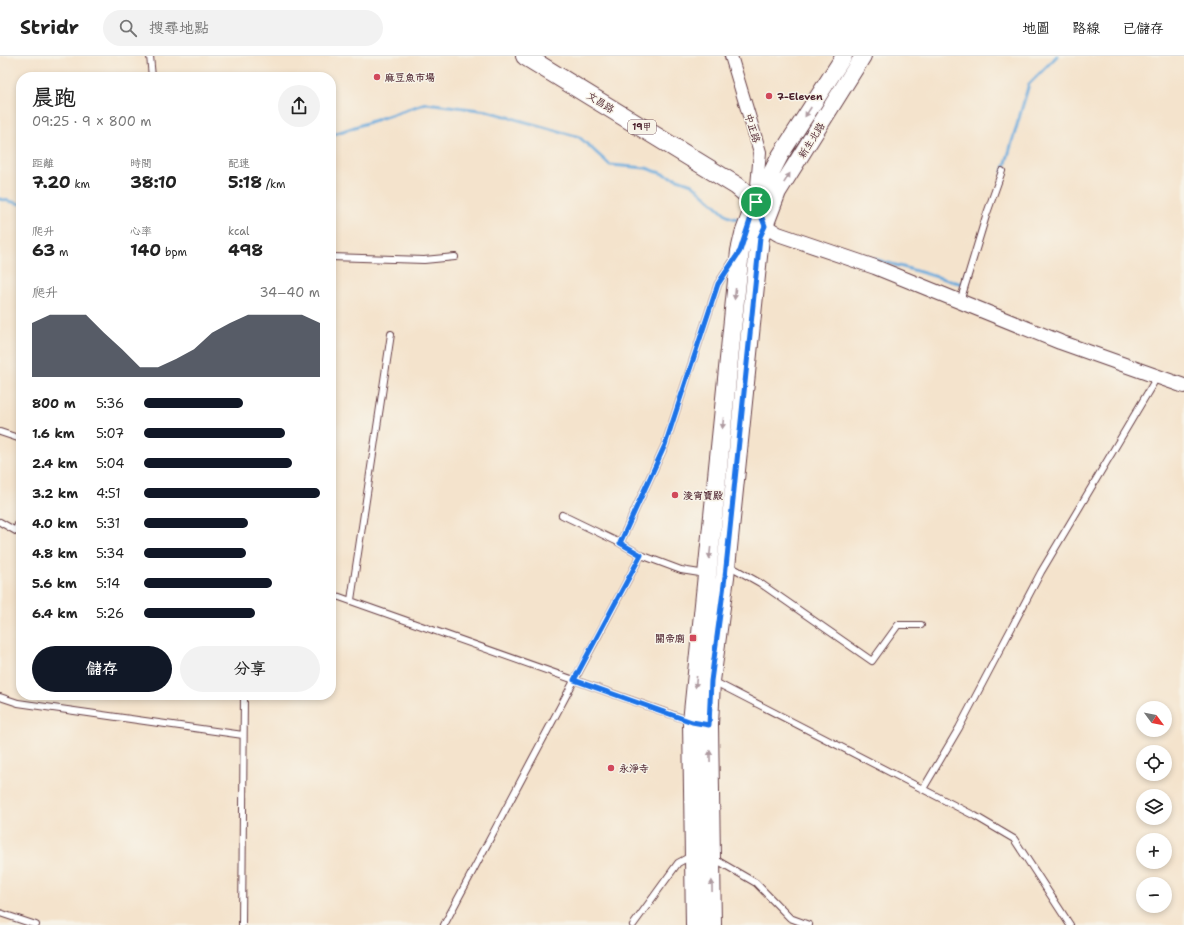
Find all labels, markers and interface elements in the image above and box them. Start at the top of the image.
search box [103,10,383,46]
text: Stridr [20,15,79,40]
icon: search [117,17,139,39]
text: 搜尋地點 [149,18,209,38]
text: 地圖 [1022,19,1050,37]
text: 路線 [1072,19,1100,37]
text: 已儲存 [1122,19,1164,37]
place label: 麻豆魚市場 [384,71,435,84]
marker: 麻豆魚市場 [372,72,382,82]
text: 晨跑 [32,83,76,112]
button: share [278,85,320,127]
street label: 文昌路 [585,89,617,116]
place label: 7-Eleven [777,90,823,103]
marker: 7-Eleven [764,91,774,101]
one-way arrow [804,107,812,117]
street label: 中正路 [742,112,763,144]
text: 09:25 · 9 × 800 m [32,113,151,130]
road number: 19甲 [628,120,656,134]
street label: 新生北路 [795,120,828,161]
text: 距離 [32,156,54,171]
text: 時間 [130,156,152,171]
text: 配速 [228,156,250,171]
text: 7.20 [32,171,71,193]
text: 38:10 [130,171,177,193]
text: 5:18 [228,171,262,193]
one-way arrow [783,172,790,184]
text: km [71,177,90,192]
text: /km [262,177,286,192]
pin [739,185,773,219]
icon: arrive [745,191,767,213]
text: 爬升 [32,224,54,239]
text: 心率 [130,224,152,239]
text: kcal [228,224,249,239]
text: 63 [32,239,55,261]
text: 140 [130,239,161,261]
text: 498 [228,239,263,261]
text: m [55,245,69,260]
text: bpm [161,245,187,260]
text: 爬升 [32,284,58,301]
text: 34–40 m [259,284,320,301]
one-way arrow [732,288,739,300]
text: 800 m [32,395,76,412]
text: 5:36 [96,395,124,412]
one-way arrow [719,417,726,429]
text: 1.6 km [32,425,75,442]
text: 5:07 [96,425,124,442]
text: 2.4 km [32,455,78,472]
text: 5:04 [96,455,124,472]
text: 3.2 km [32,485,78,502]
text: 4:51 [96,485,121,502]
place label: 淩宵寶殿 [683,489,723,502]
marker: 淩宵寶殿 [670,490,680,500]
text: 4.0 km [32,515,78,532]
text: 5:31 [96,515,120,532]
text: 4.8 km [32,545,78,562]
text: 5:34 [96,545,124,562]
one-way arrow [706,547,713,559]
text: 5.6 km [32,575,77,592]
text: 5:14 [96,575,120,592]
text: 6.4 km [32,605,78,622]
text: 5:26 [96,605,124,622]
place label: 關帝廟 [655,632,685,645]
marker: 關帝廟 [688,633,698,643]
button: 儲存 [32,646,172,692]
button: 分享 [180,646,320,692]
one-way arrow [693,676,699,688]
north arrow [1136,701,1172,737]
map controls [1136,701,1172,913]
button: locate [1136,745,1172,781]
one-way arrow [707,749,713,762]
place label: 永淨寺 [619,762,649,775]
marker: 永淨寺 [606,763,616,773]
button: layers [1136,789,1172,825]
button: + [1136,833,1172,869]
button: − [1136,877,1172,913]
one-way arrow [709,879,715,892]

